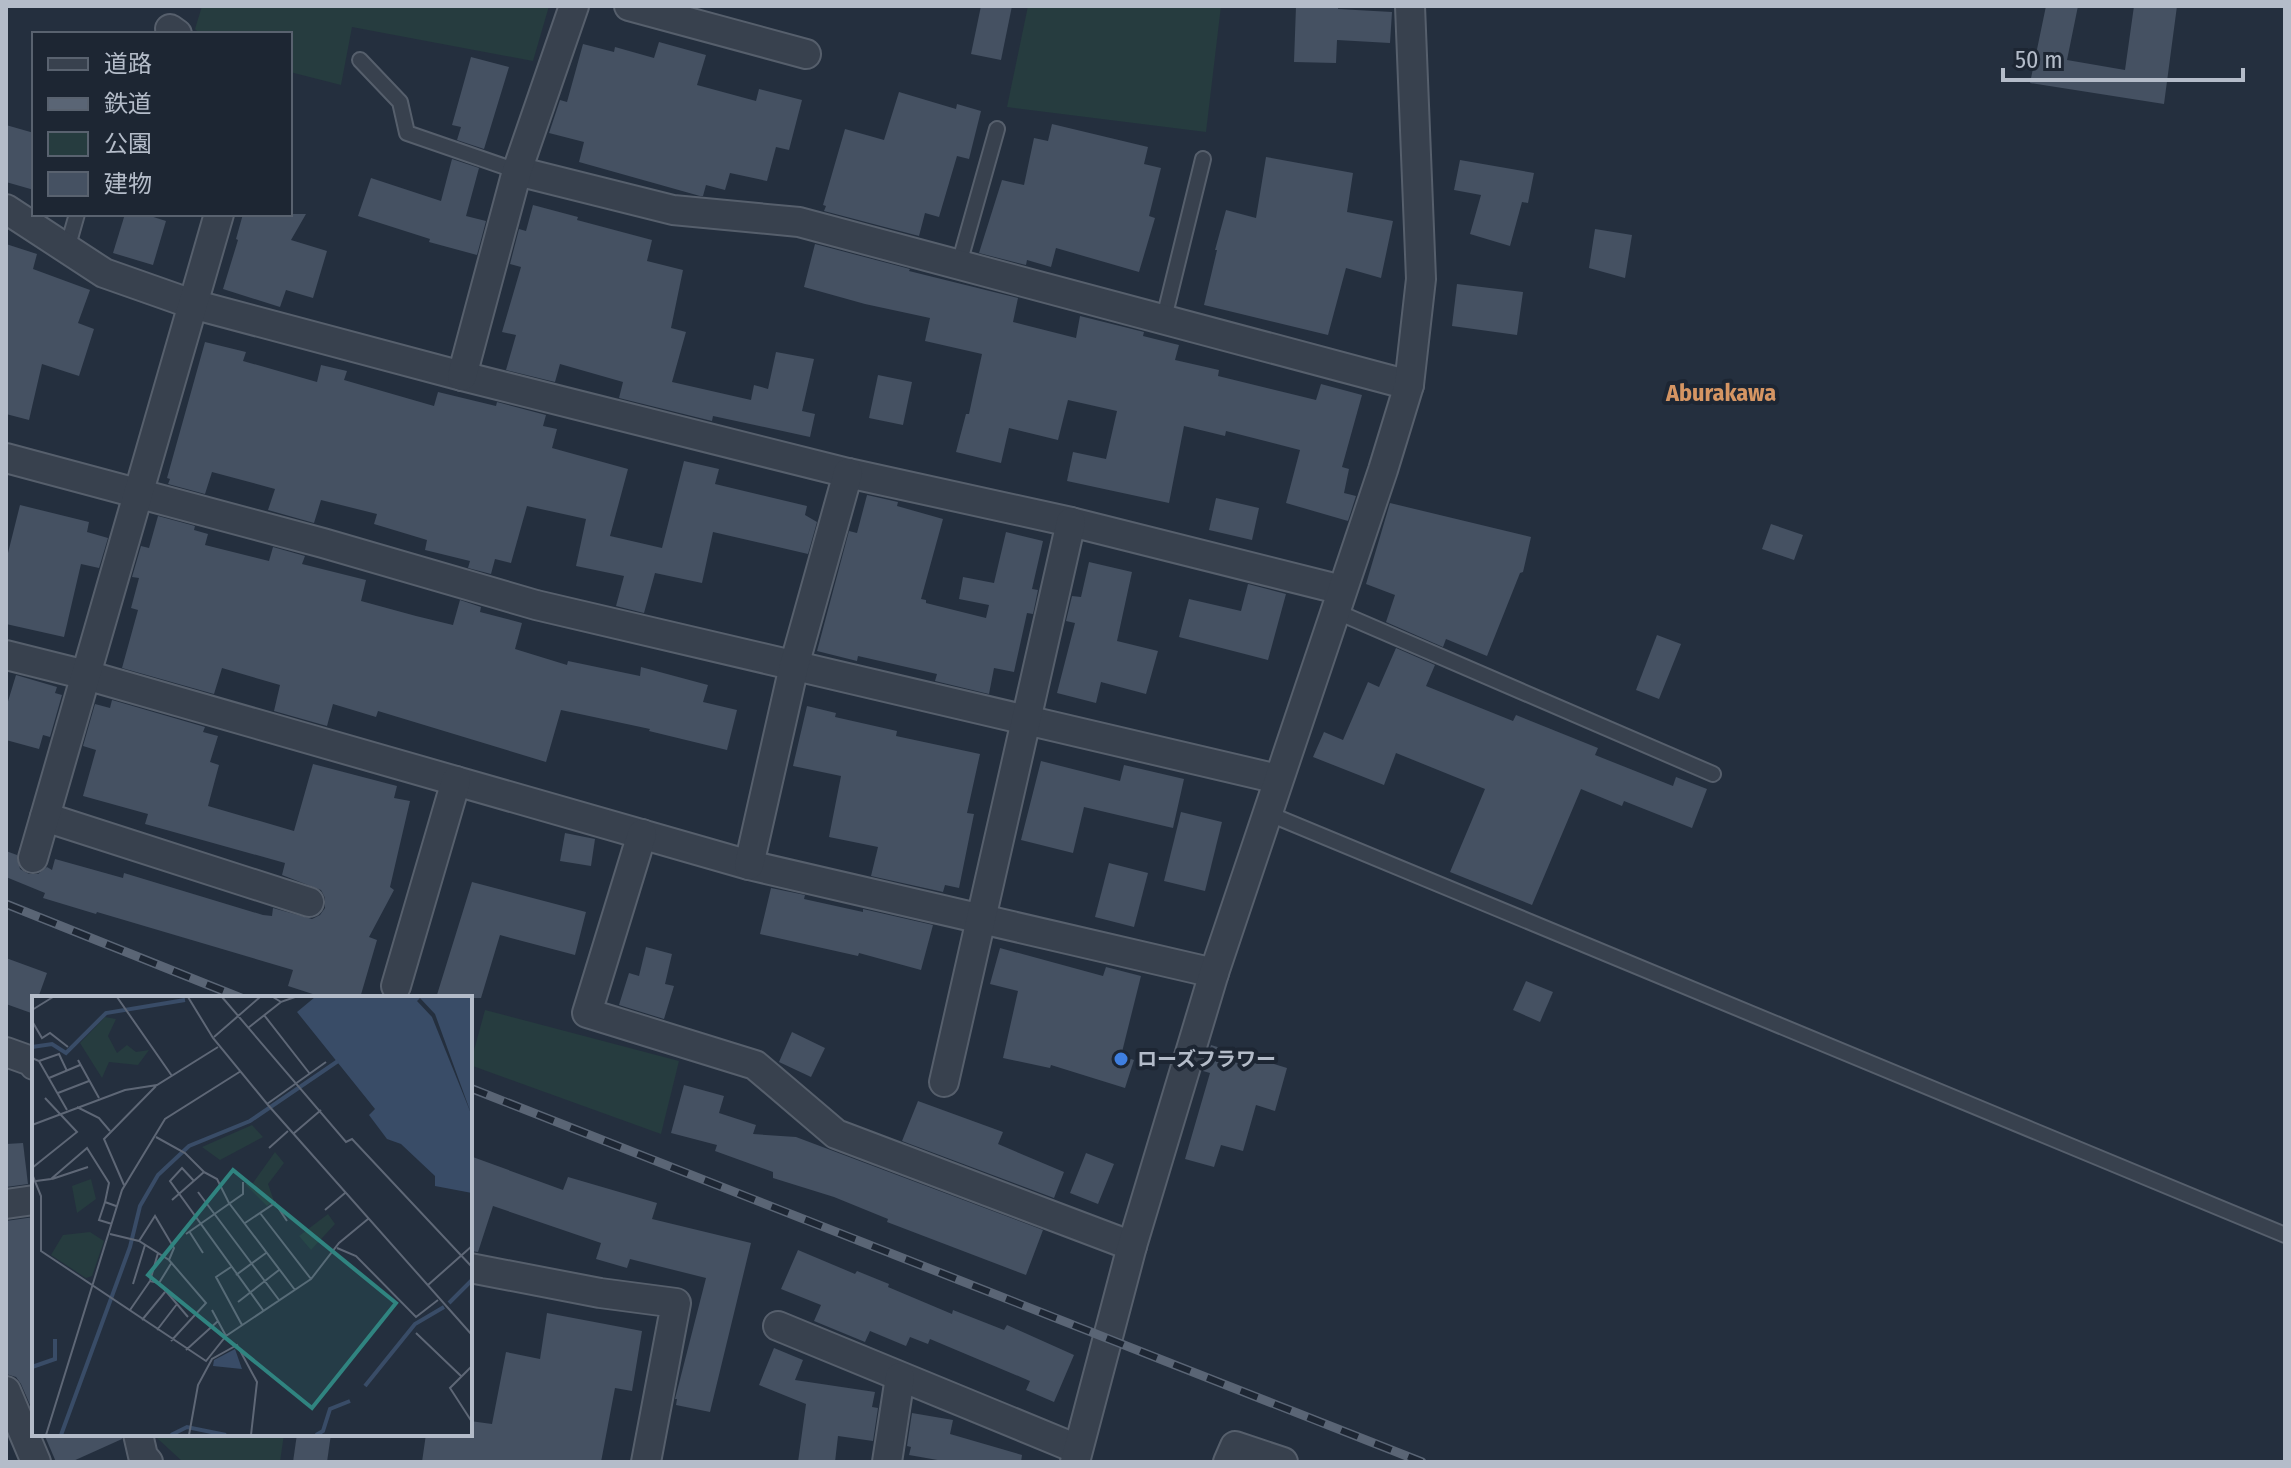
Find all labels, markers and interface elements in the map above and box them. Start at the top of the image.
legend [32,32,292,216]
scale bar [2003,32,2243,82]
text: 50 m [2015,46,2063,74]
text: 道路 [104,50,152,78]
text: 鉄道 [104,90,152,118]
text: 公園 [104,130,152,158]
text: 建物 [104,170,152,198]
district label: Aburakawa [1665,379,1776,407]
inset map [32,996,472,1436]
place label: ローズフラワー [1137,1047,1276,1071]
marker: ローズフラワー [1112,1050,1130,1068]

